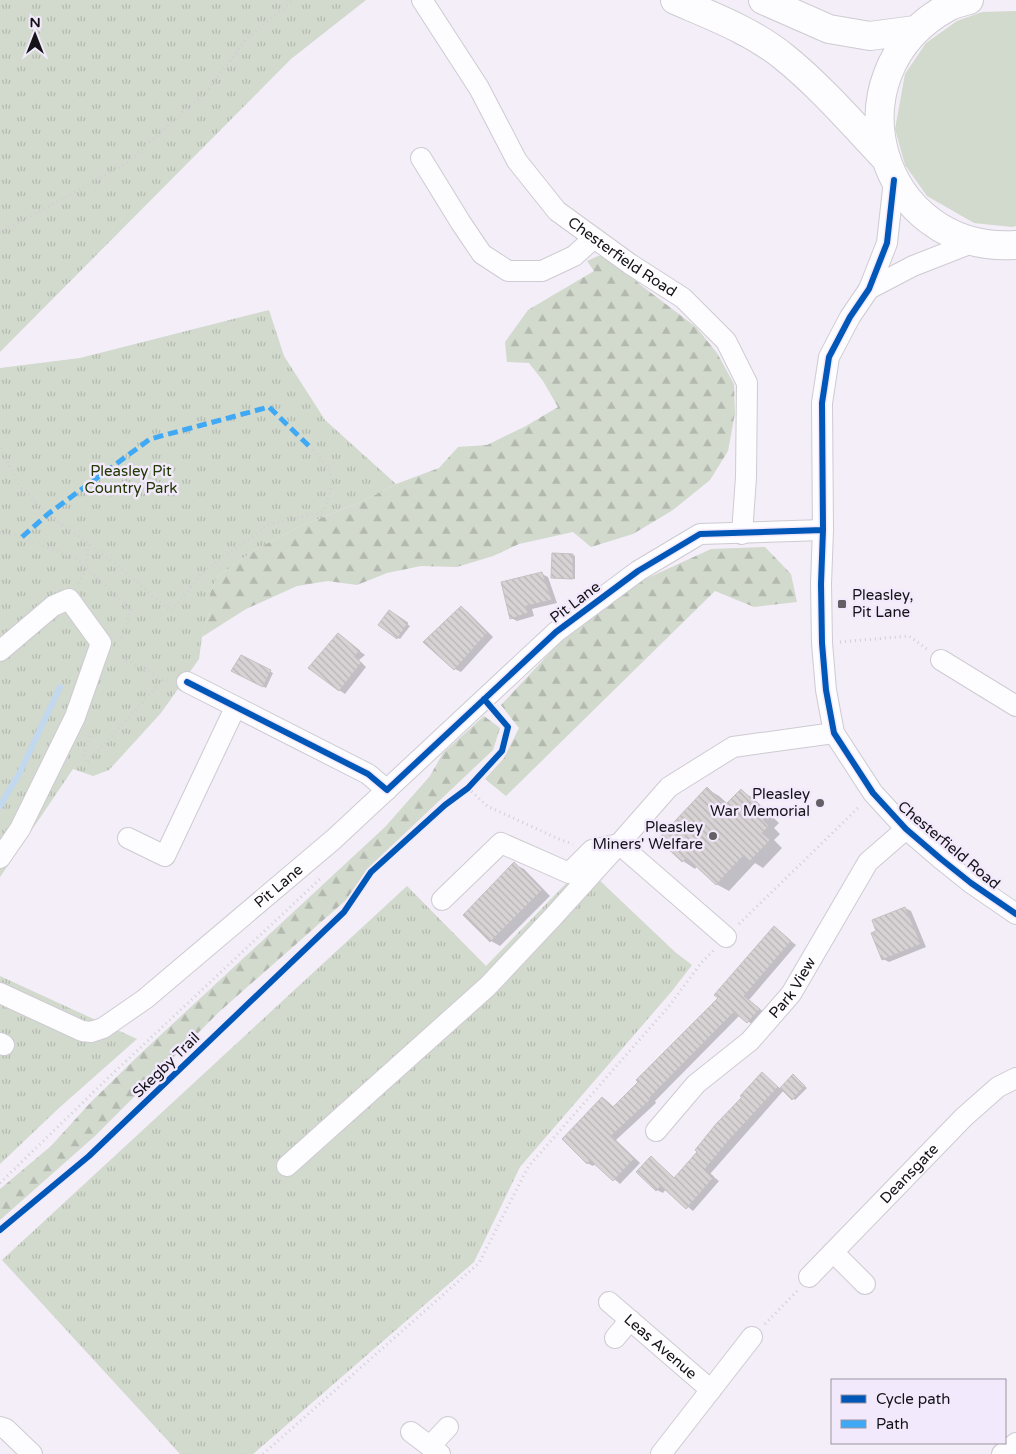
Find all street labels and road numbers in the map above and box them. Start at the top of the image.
street label: Chesterfield Road [565,213,680,301]
street label: Pit Lane [546,577,604,627]
street label: Chesterfield Road [894,797,1004,893]
street label: Pit Lane [250,860,306,912]
street label: Park View [765,954,820,1022]
street label: Skegby Trail [129,1029,203,1101]
street label: Deansgate [876,1140,942,1207]
street label: Leas Avenue [620,1310,701,1383]

